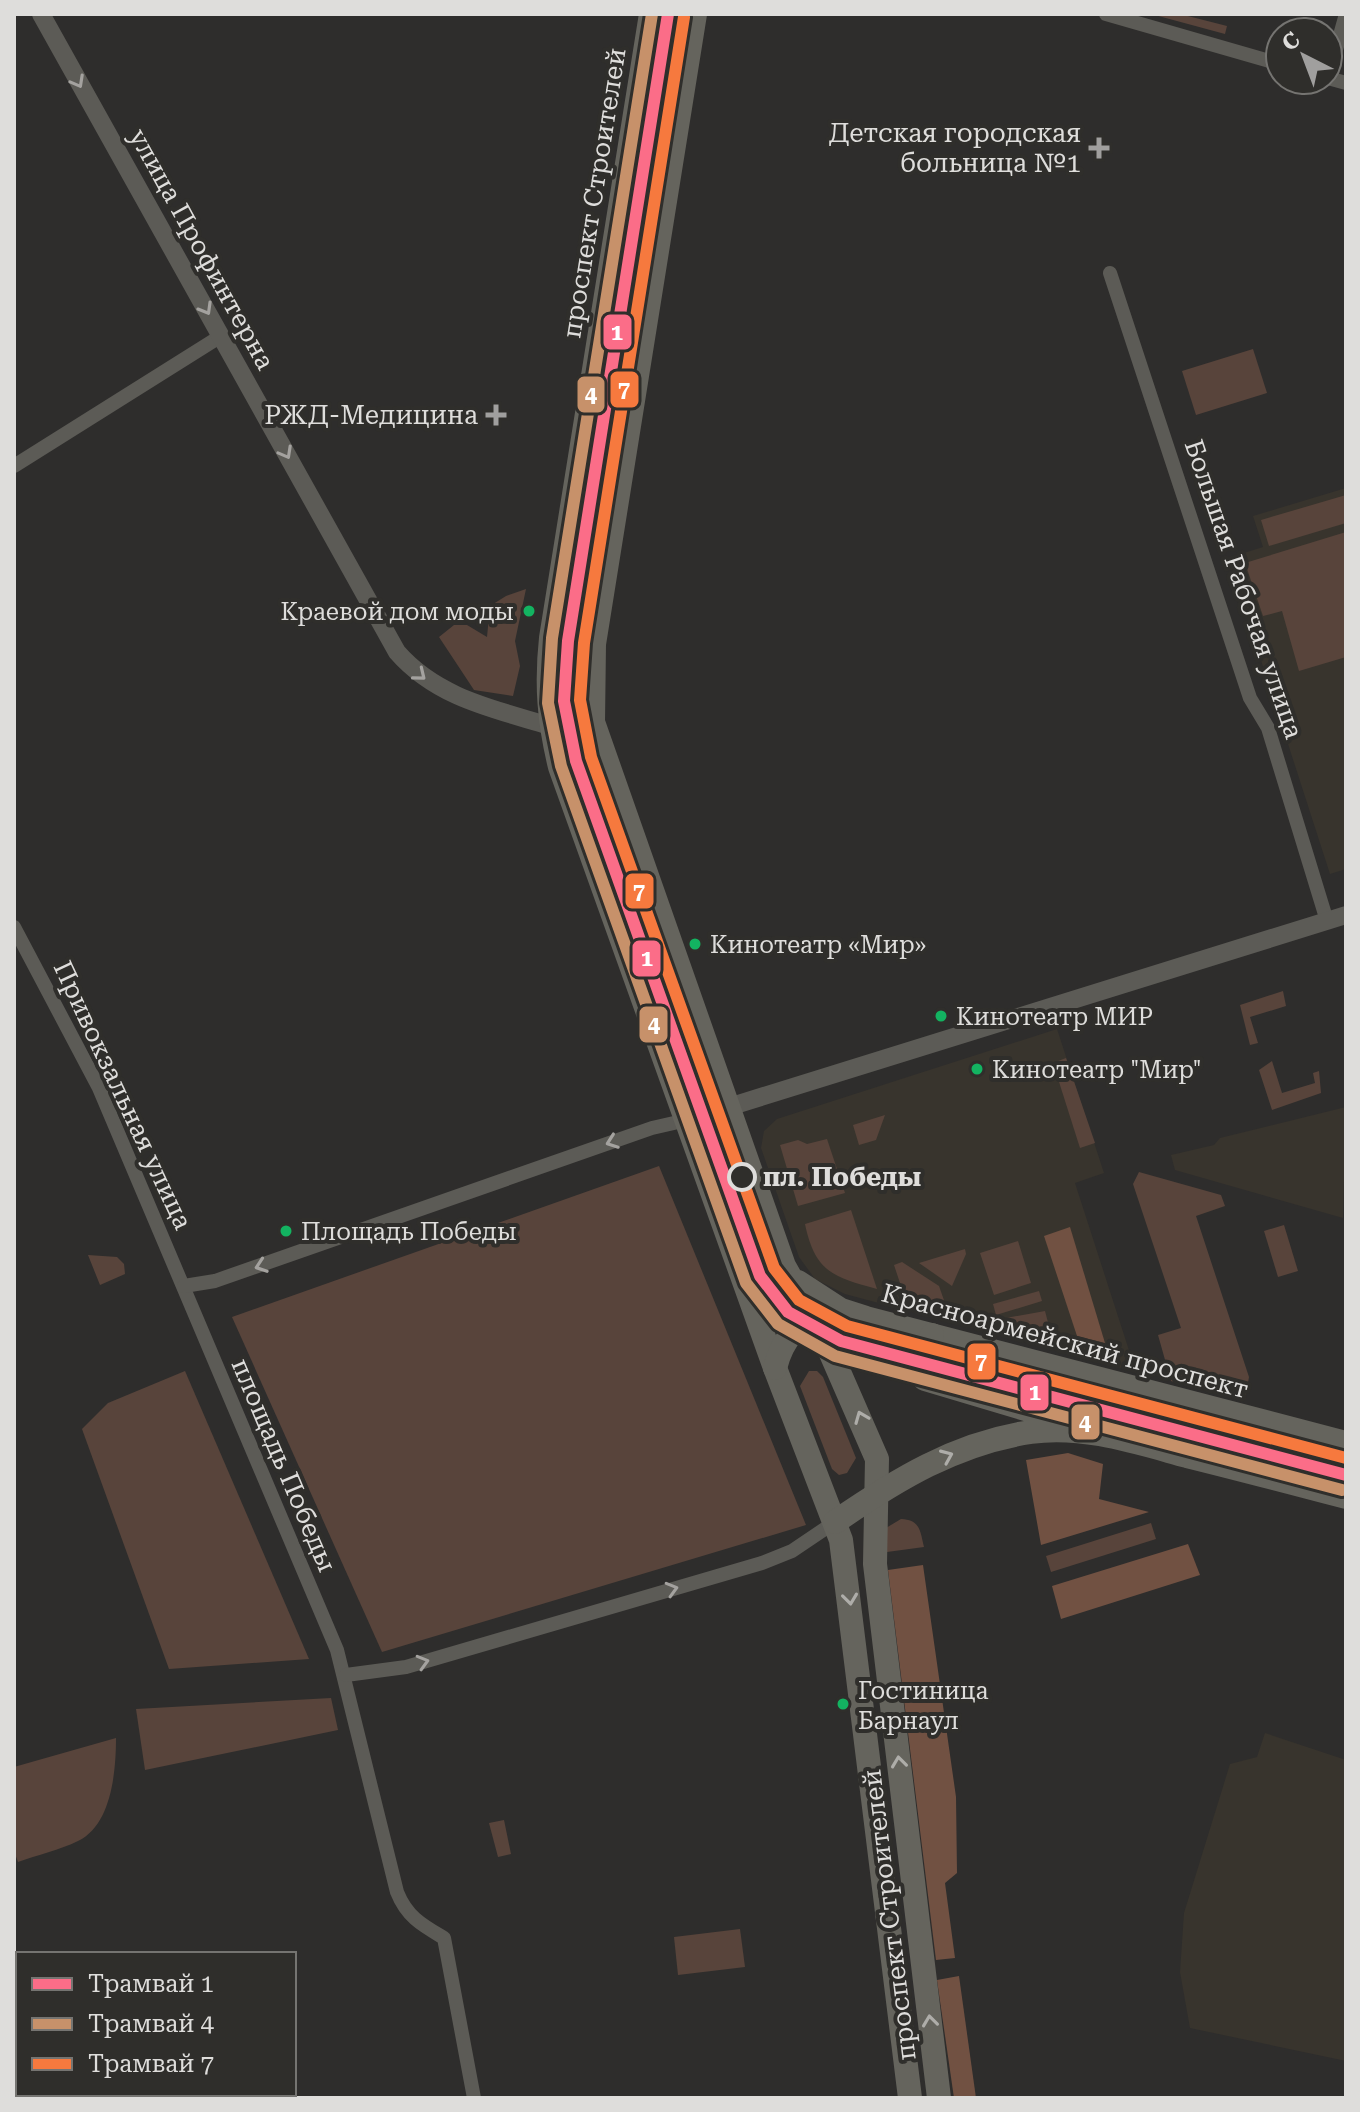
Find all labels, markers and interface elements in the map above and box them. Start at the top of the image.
north arrow [1264,16,1344,96]
text: С [1277,27,1305,56]
street label: проспект Строителей [556,46,632,340]
one-way arrow [68,74,84,88]
place label: Детская городская больница №1 [829,118,1081,178]
street label: улица Профинтерна [123,123,281,375]
marker: Детская городская больница №1 [1088,137,1110,159]
one-way arrow [196,300,212,315]
line badge: 1 [602,313,633,351]
text: 1 [611,320,623,345]
line badge: 7 [609,370,640,409]
line badge: 4 [576,375,606,414]
text: 7 [618,377,630,402]
text: 4 [585,382,598,407]
place label: РЖД-Медицина [264,400,478,430]
marker: РЖД-Медицина [485,404,507,426]
street label: Большая Рабочая улица [1179,436,1309,742]
one-way arrow [276,445,292,459]
place label: Краевой дом моды [280,598,514,626]
marker: Краевой дом моды [521,603,537,619]
one-way arrow [410,665,425,680]
line badge: 7 [624,872,655,910]
text: 7 [633,879,645,904]
place label: Кинотеатр «Мир» [710,931,926,959]
marker: Кинотеатр «Мир» [687,936,703,952]
line badge: 1 [631,939,662,978]
text: 1 [641,946,653,971]
street label: Привокзальная улица [48,956,198,1234]
place label: Кинотеатр МИР [956,1003,1153,1031]
line badge: 4 [638,1005,669,1044]
marker: Кинотеатр МИР [933,1008,949,1024]
text: 4 [648,1012,661,1037]
place label: Кинотеатр "Мир" [992,1056,1202,1084]
marker: Кинотеатр "Мир" [969,1061,985,1077]
one-way arrow [606,1132,620,1149]
place label: пл. Победы [763,1162,921,1192]
marker: пл. Победы [728,1163,756,1191]
place label: Площадь Победы [301,1218,517,1246]
marker: Площадь Победы [278,1223,294,1239]
one-way arrow [255,1256,269,1272]
street label: Красноармейский проспект [878,1278,1252,1404]
line badge: 7 [966,1342,997,1381]
text: 7 [975,1349,987,1374]
street label: площадь Победы [225,1354,343,1576]
line badge: 1 [1019,1373,1050,1412]
text: 1 [1029,1380,1041,1405]
line badge: 4 [1070,1403,1101,1441]
text: 4 [1079,1410,1092,1435]
one-way arrow [854,1411,871,1425]
one-way arrow [939,1449,953,1465]
one-way arrow [665,1582,679,1599]
one-way arrow [842,1592,859,1605]
one-way arrow [415,1655,429,1671]
place label: Гостиница Барнаул [858,1677,989,1735]
marker: Гостиница Барнаул [835,1696,851,1712]
one-way arrow [891,1755,908,1769]
street label: проспект Строителей [856,1768,922,2062]
legend [16,1952,296,2096]
text: Трамвай 1 [88,1970,214,1998]
text: Трамвай 4 [88,2010,214,2038]
one-way arrow [921,2014,938,2027]
text: Трамвай 7 [88,2050,214,2078]

